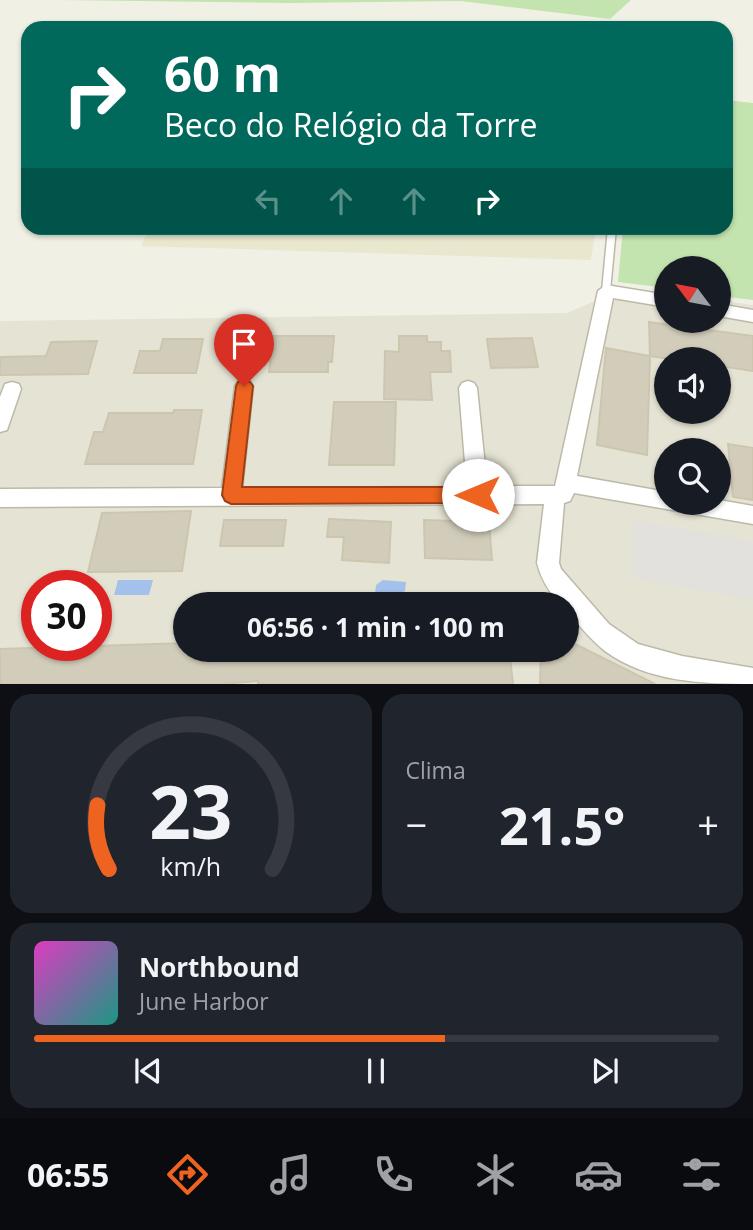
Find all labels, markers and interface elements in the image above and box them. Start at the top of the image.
text: 60 m [164,40,281,106]
icon: right [49,49,140,140]
text: Beco do Relógio da Torre [164,103,537,146]
icon: left [249,182,287,220]
icon: ahead [322,182,360,220]
icon: ahead [395,182,433,220]
icon: right [468,182,506,220]
north arrow [654,256,732,332]
map controls [654,256,731,515]
pin [214,314,274,386]
icon: arrive [225,325,263,363]
button: sound [654,347,731,424]
button: search [654,438,731,515]
position arrow [441,458,515,532]
speed limit sign: 30 [21,570,112,661]
text: 06:56 · 1 min · 100 m [247,609,505,645]
text: Clima [406,754,466,786]
text: 23 [149,762,232,861]
text: 21.5° [499,789,625,860]
text: − [406,798,427,850]
text: + [697,798,719,850]
text: km/h [160,849,221,883]
text: Northbound [139,949,300,985]
text: June Harbor [139,985,269,1017]
icon: previous [129,1052,167,1090]
icon: pause [357,1052,395,1090]
icon: next [586,1052,624,1090]
icon: directions [163,1150,212,1199]
icon: music [266,1150,315,1199]
icon: phone [369,1150,418,1199]
icon: climate [471,1150,520,1199]
icon: car [574,1150,623,1199]
icon: filters [677,1150,726,1199]
text: 06:55 [27,1153,109,1196]

